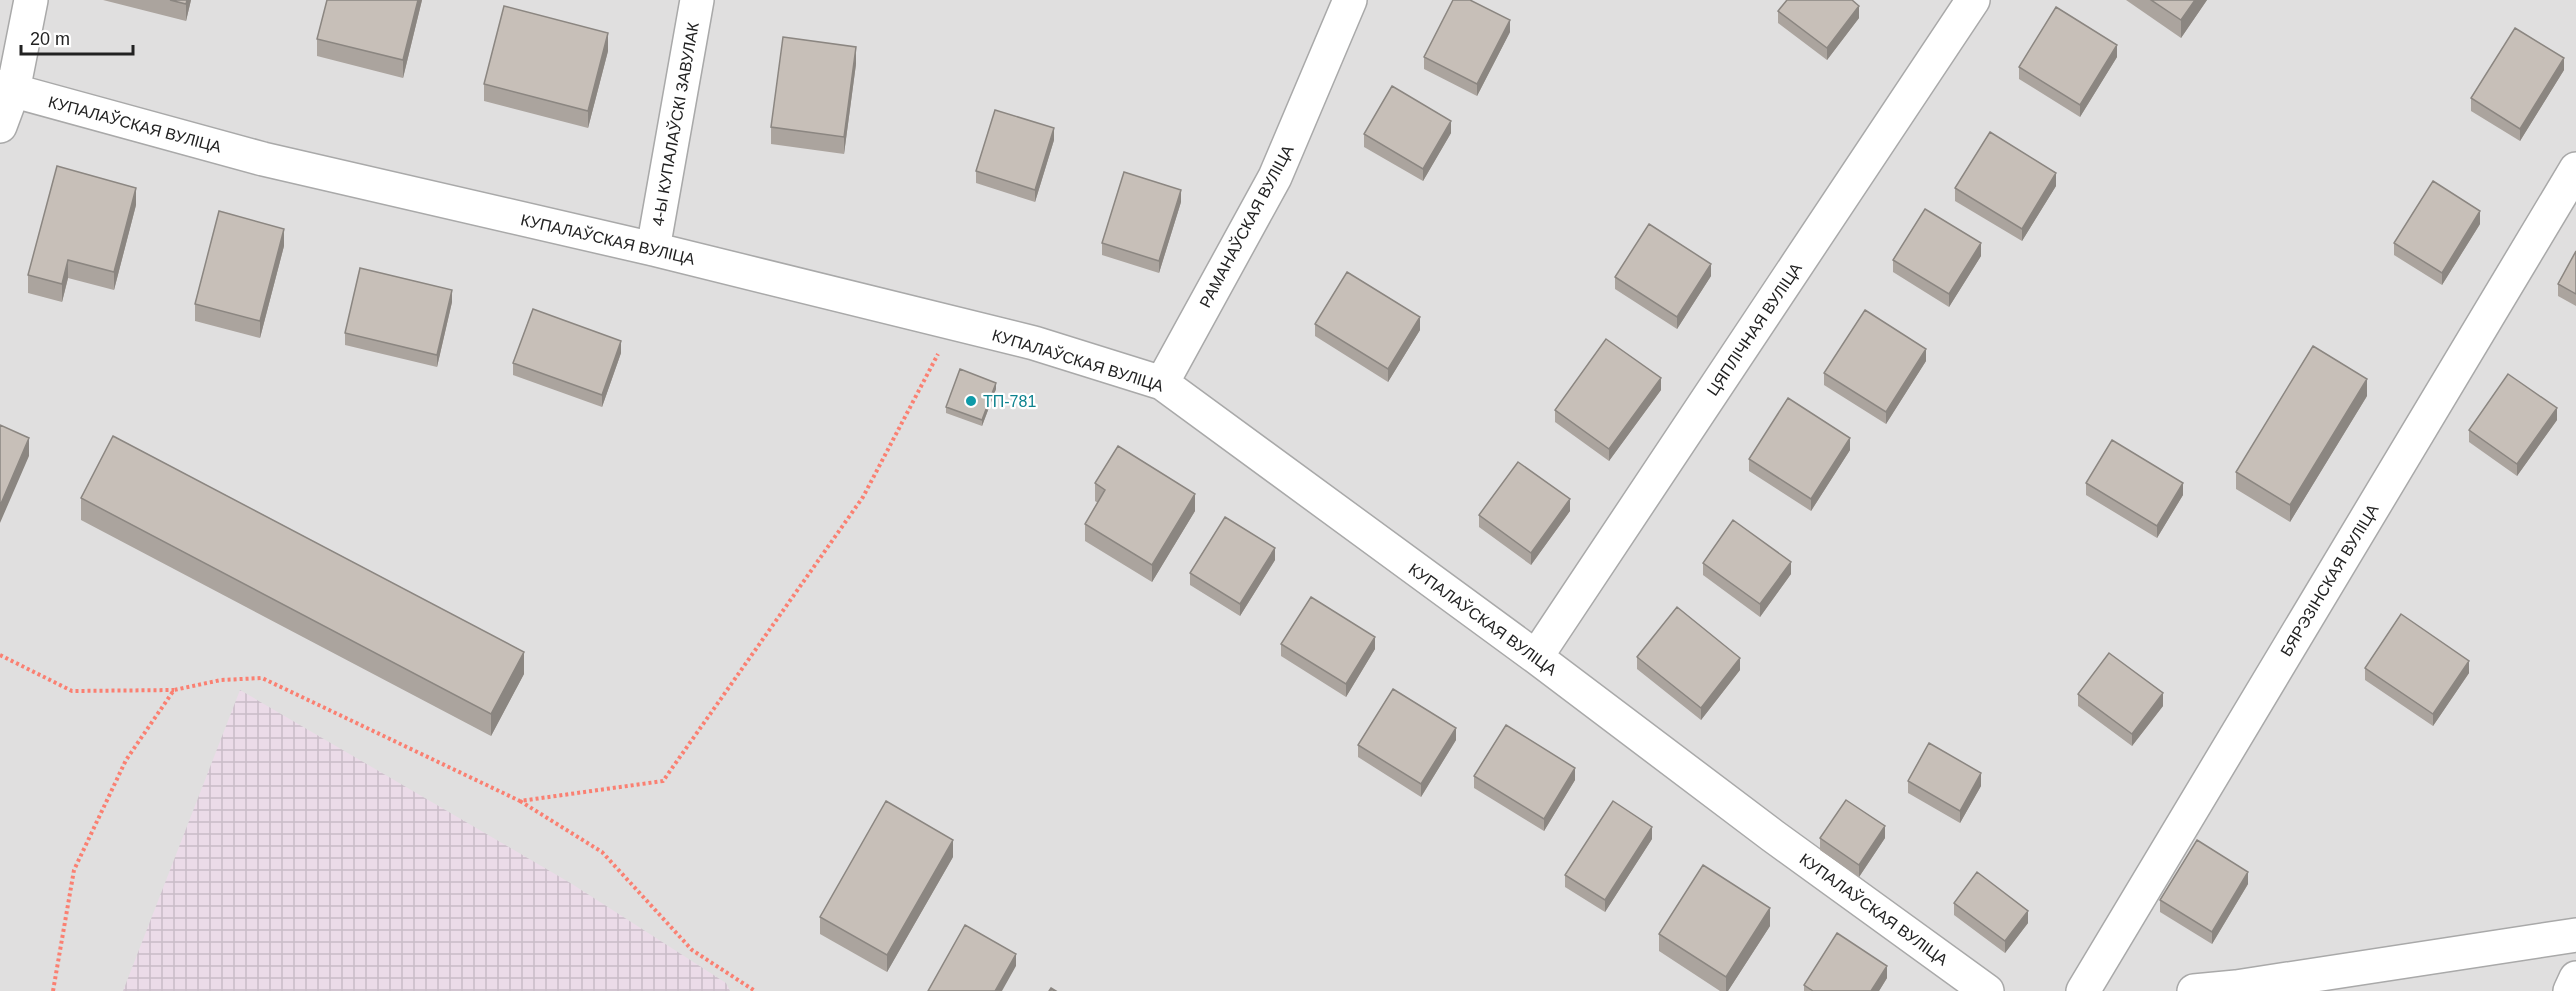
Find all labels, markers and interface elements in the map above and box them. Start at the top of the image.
scale bar [21,18,134,56]
street label: 4-Ы КУПАЛАЎСКІ ЗАВУЛАК [647,20,702,227]
text: 20 m [30,29,70,49]
street label: КУПАЛАЎСКАЯ ВУЛІЦА [47,91,224,156]
street label: РАМАНАЎСКАЯ ВУЛІЦА [1195,141,1297,310]
street label: КУПАЛАЎСКАЯ ВУЛІЦА [519,209,697,268]
street label: ЦЯПЛІЧНАЯ ВУЛІЦА [1704,260,1805,399]
street label: КУПАЛАЎСКАЯ ВУЛІЦА [990,324,1166,395]
place label: ТП-781 [983,393,1036,410]
marker: ТП-781 [964,394,978,408]
street label: БЯРЭЗІНСКАЯ ВУЛІЦА [2277,501,2382,659]
street label: КУПАЛАЎСКАЯ ВУЛІЦА [1406,559,1561,679]
street label: КУПАЛАЎСКАЯ ВУЛІЦА [1797,849,1952,969]

